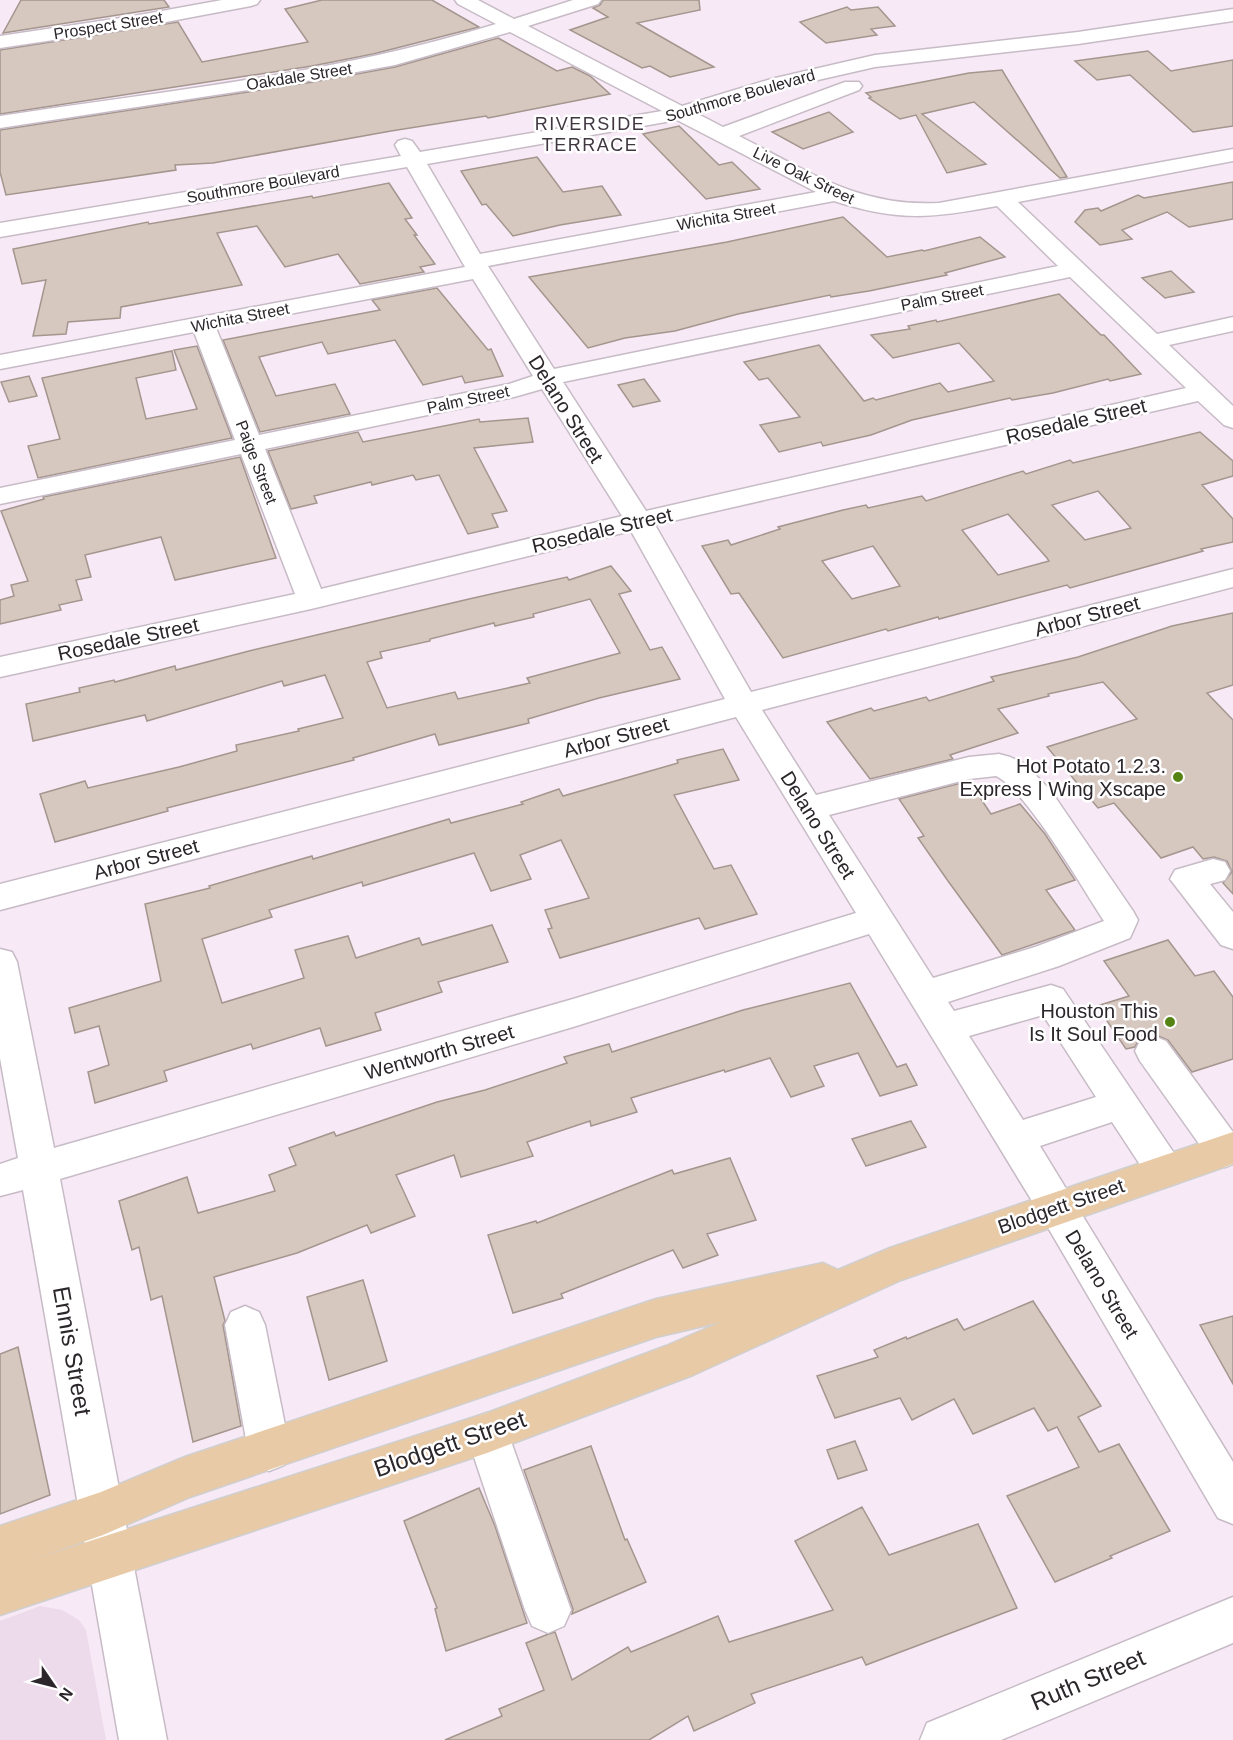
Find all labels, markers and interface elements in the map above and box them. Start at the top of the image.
street label: Prospect Street [52,8,164,43]
street label: Oakdale Street [245,60,354,93]
street label: Southmore Boulevard [663,66,817,125]
district label: RIVERSIDE TERRACE [535,114,645,155]
street label: Live Oak Street [750,144,858,208]
street label: Southmore Boulevard [185,163,341,206]
street label: Wichita Street [676,199,777,234]
street label: Palm Street [899,281,985,314]
street label: Wichita Street [190,300,291,335]
street label: Delano Street [524,351,608,467]
street label: Palm Street [425,382,511,416]
street label: Rosedale Street [1004,394,1149,448]
street label: Paige Street [233,418,280,507]
street label: Rosedale Street [530,503,675,557]
street label: Arbor Street [1032,591,1142,641]
street label: Rosedale Street [56,613,201,665]
street label: Arbor Street [561,712,671,762]
place label: Hot Potato 1.2.3. Express | Wing Xscape [960,755,1166,800]
street label: Delano Street [776,767,860,883]
marker: Hot Potato 1.2.3. Express | Wing Xscape [1171,770,1185,784]
street label: Arbor Street [91,834,201,884]
place label: Houston This Is It Soul Food [1029,1000,1158,1045]
marker: Houston This Is It Soul Food [1163,1015,1177,1029]
street label: Wentworth Street [362,1020,517,1084]
street label: Blodgett Street [995,1174,1128,1238]
street label: Delano Street [1061,1226,1143,1342]
street label: Ennis Street [48,1284,97,1418]
street label: Blodgett Street [370,1405,530,1482]
street label: Ruth Street [1027,1643,1149,1716]
north arrow [24,1656,84,1716]
text: N [56,1685,76,1704]

